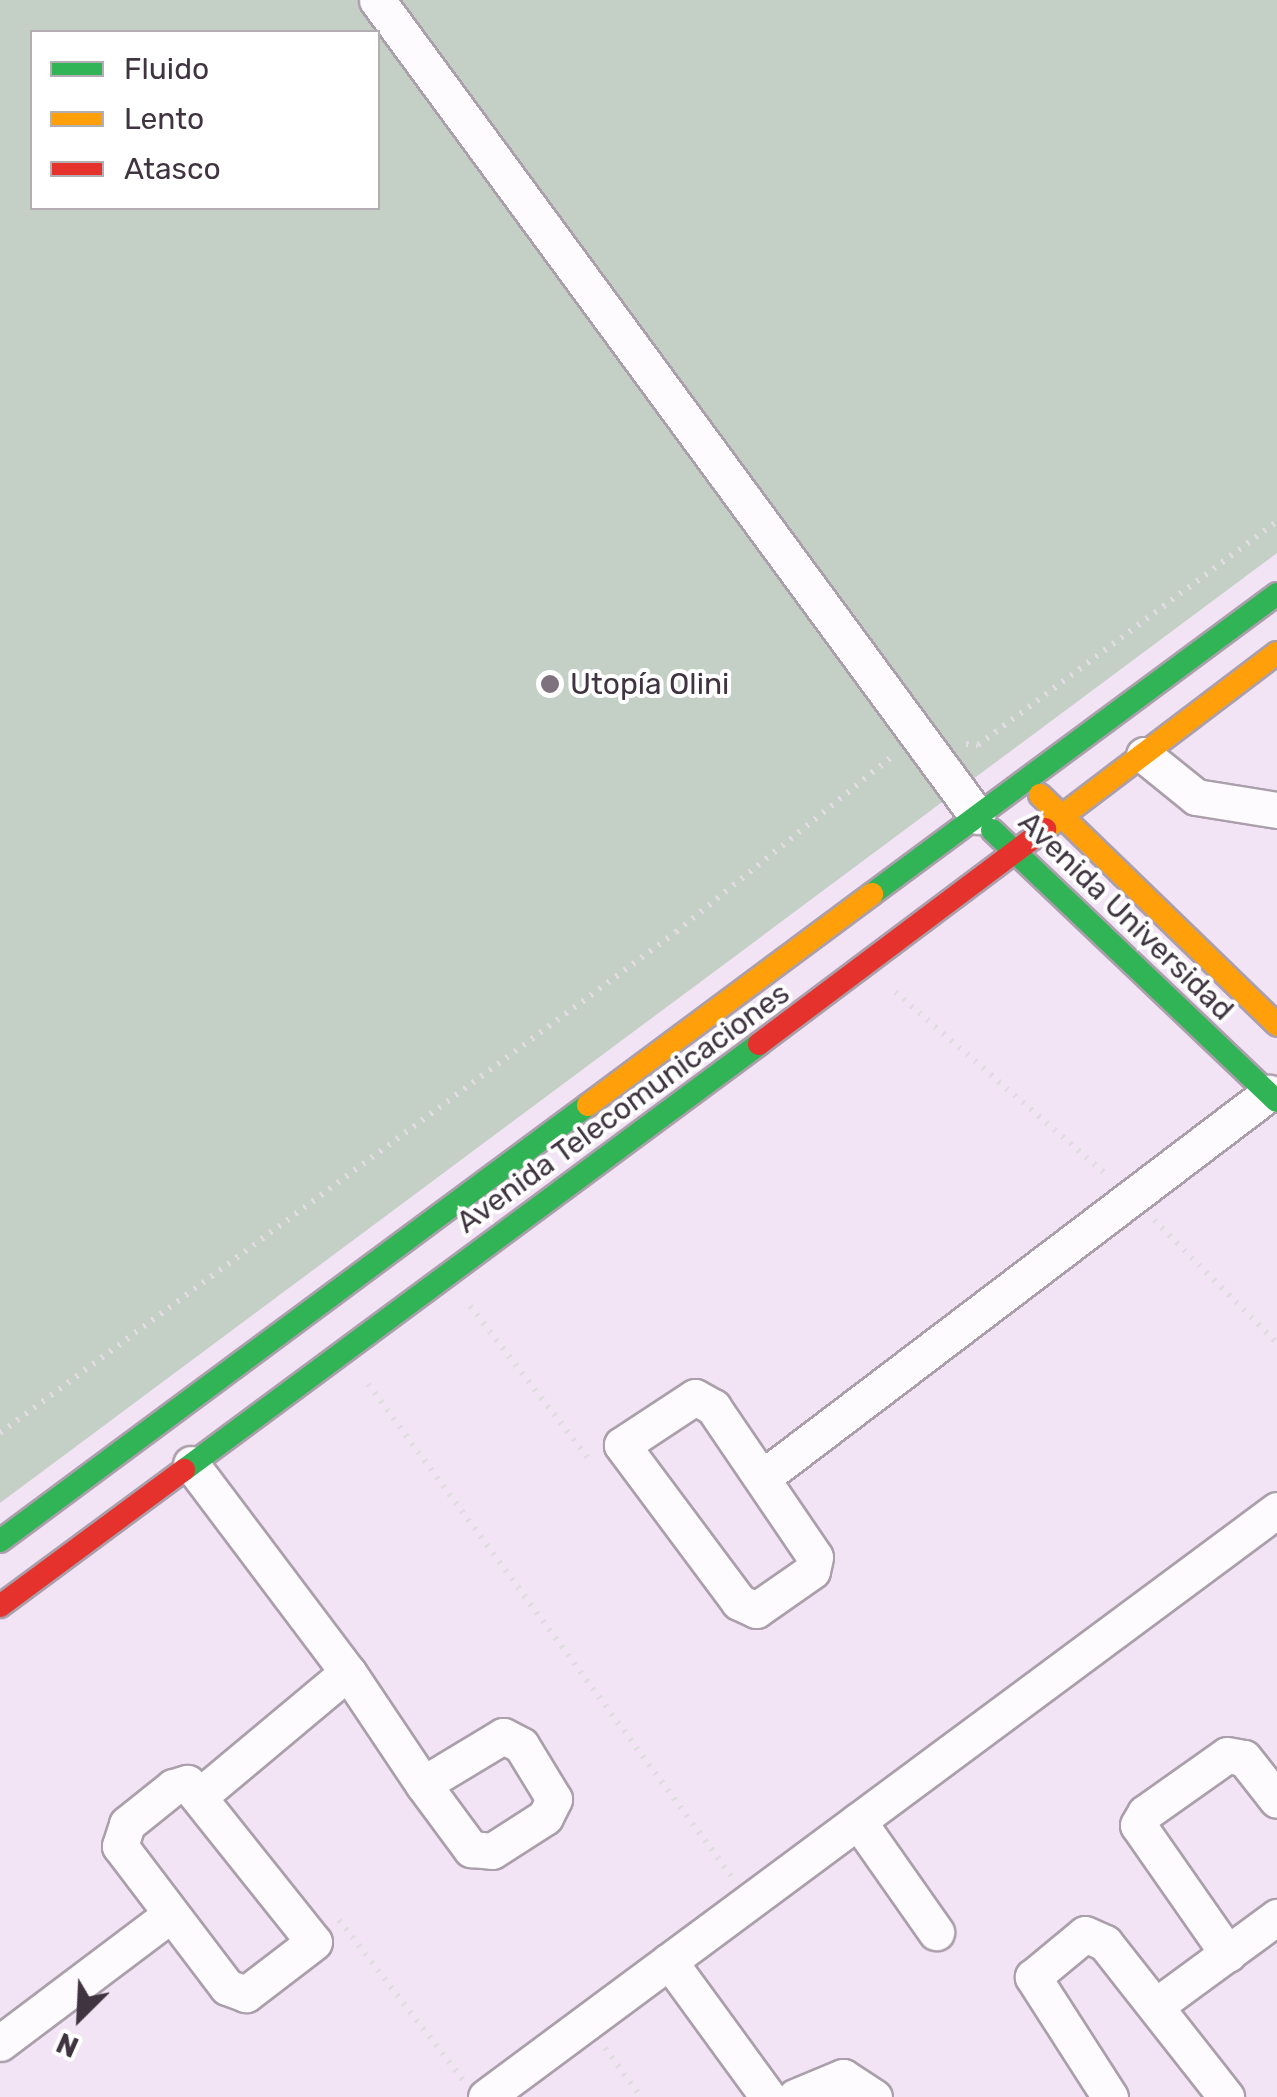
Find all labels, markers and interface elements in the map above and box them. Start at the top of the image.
legend [30,30,380,210]
text: Fluido [124,51,209,87]
text: Lento [124,101,204,137]
text: Atasco [124,151,221,187]
place label: Utopía Olini [570,666,729,702]
marker: Utopía Olini [539,673,561,695]
street label: Avenida Universidad [1011,804,1241,1028]
street label: Avenida Telecomunicaciones [449,975,797,1241]
north arrow [30,1967,130,2067]
text: N [52,2026,84,2064]

